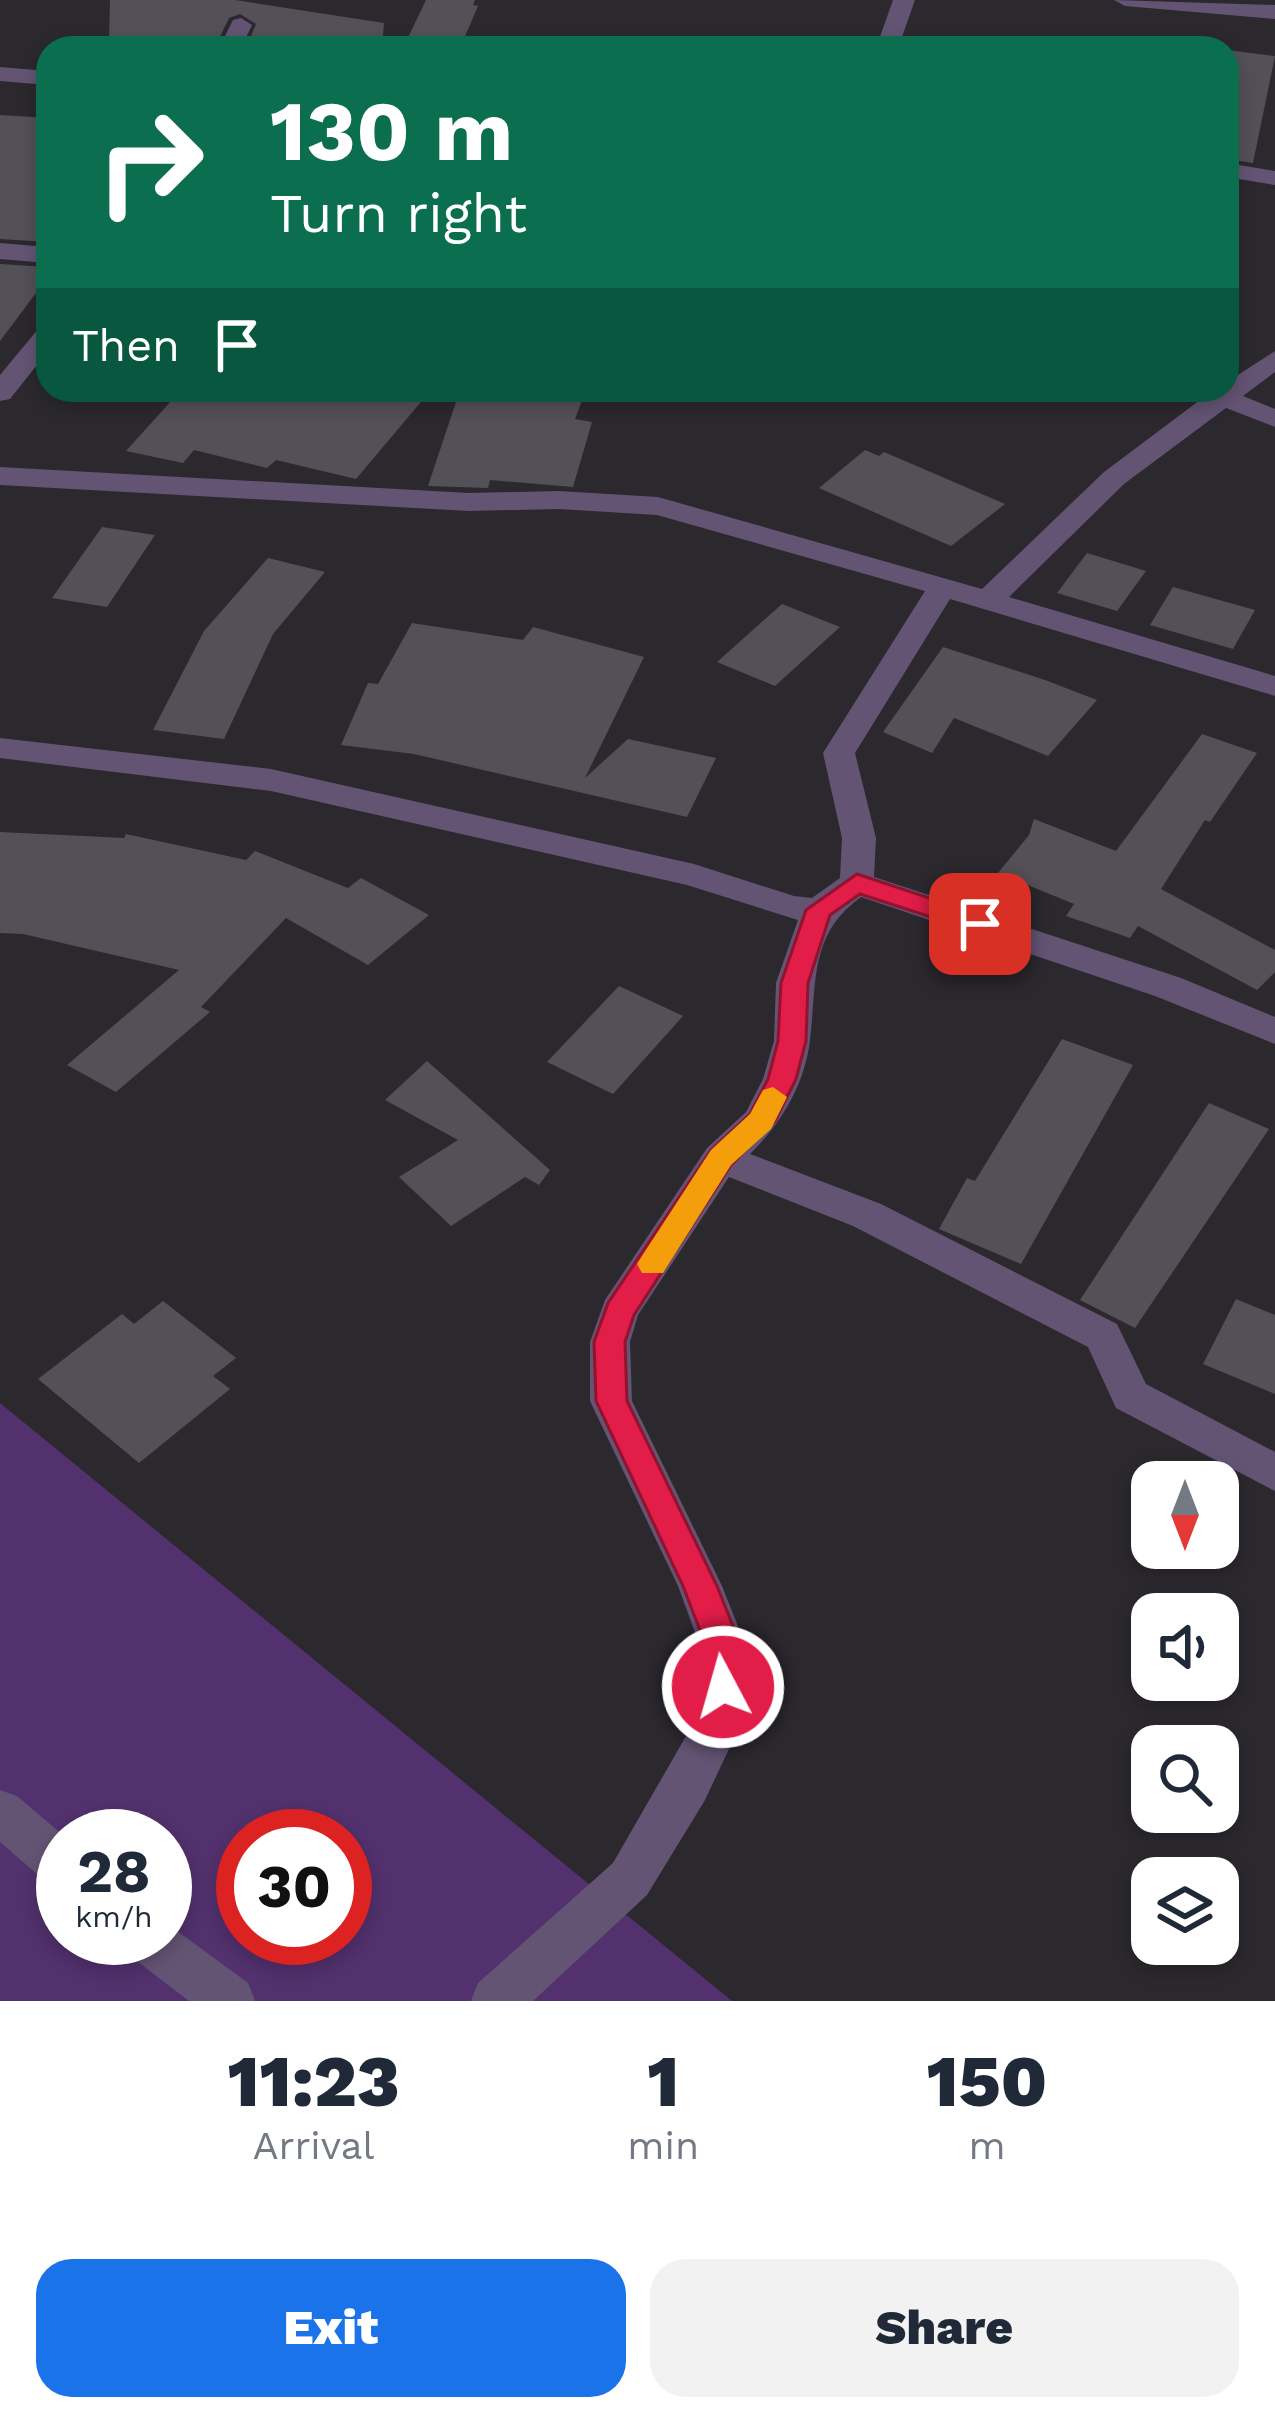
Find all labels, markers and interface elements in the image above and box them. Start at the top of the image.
text: 130 m [270,82,513,180]
icon: right [72,84,228,240]
text: Turn right [270,182,527,245]
icon: arrive [204,312,270,378]
text: Then [72,319,180,372]
pin [929,873,1031,975]
icon: arrive [947,891,1013,957]
north arrow [1131,1461,1239,1569]
map controls [1131,1461,1239,1965]
button: sound [1131,1593,1239,1701]
position arrow [660,1624,786,1750]
button: search [1131,1725,1239,1833]
speed limit sign: 30 [216,1809,372,1965]
text: 28 [77,1836,151,1907]
button: layers [1131,1857,1239,1965]
text: km/h [75,1899,153,1934]
text: 11:23 [227,2039,400,2123]
text: 1 [647,2039,679,2123]
text: 150 [927,2039,1047,2123]
text: Arrival [253,2123,375,2168]
text: min [627,2123,699,2168]
text: m [968,2123,1006,2168]
button: Exit [36,2259,626,2397]
button: Share [650,2259,1239,2397]

